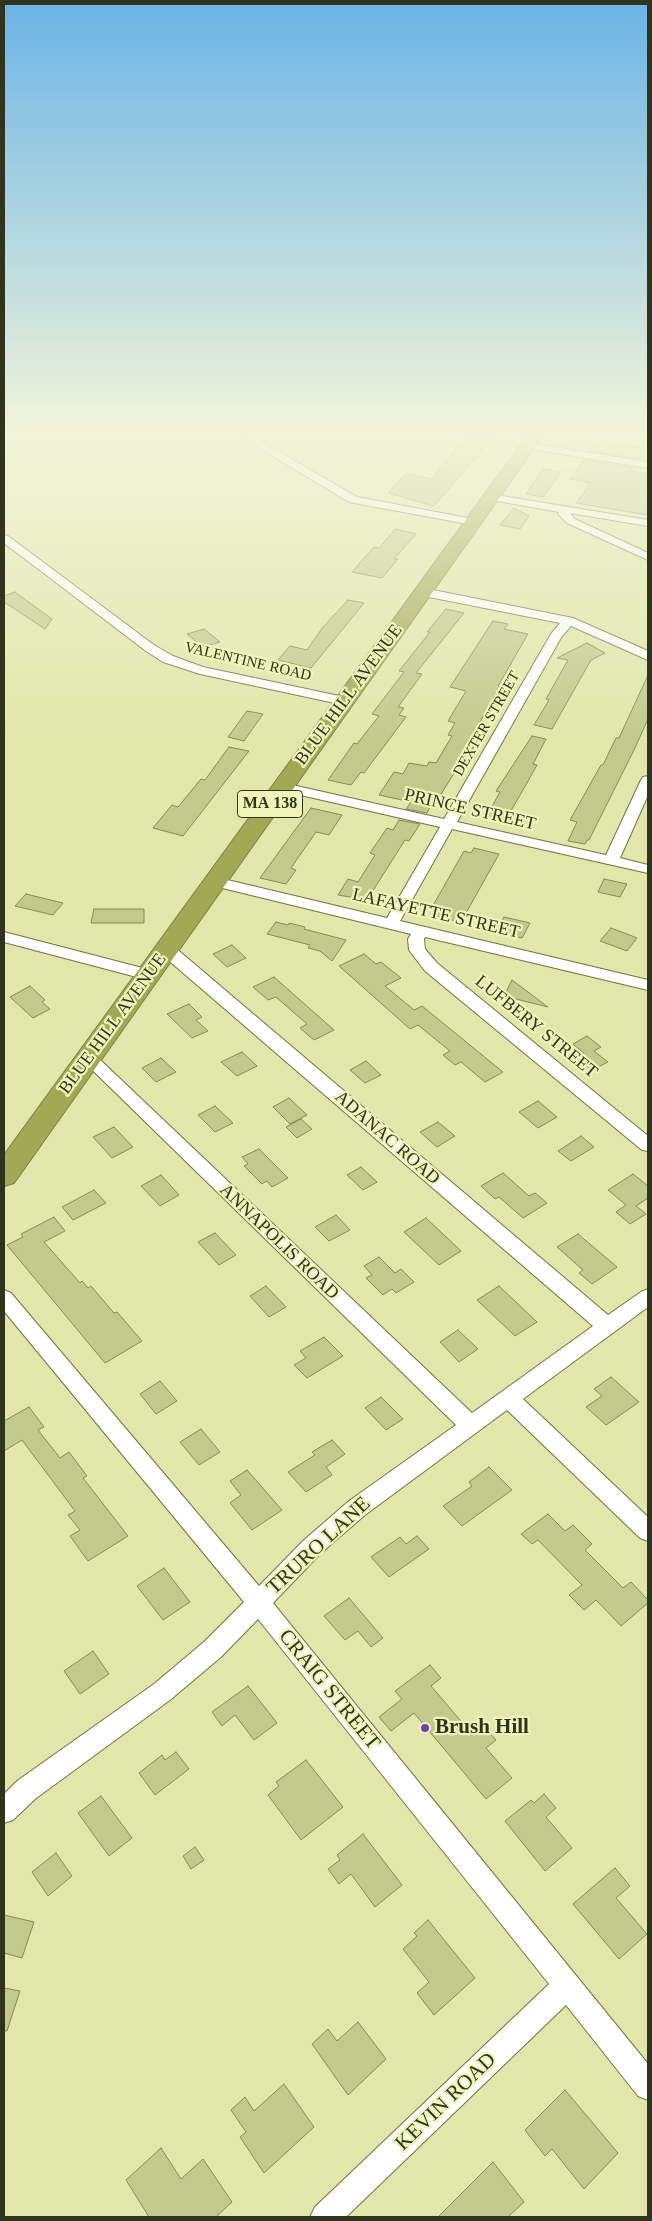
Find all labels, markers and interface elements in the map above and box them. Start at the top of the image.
street label: BLUE HILL AVENUE [291,620,407,770]
street label: VALENTINE ROAD [183,639,313,685]
street label: DEXTER STREET [450,668,524,780]
street label: PRINCE STREET [402,784,538,836]
road number: MA 138 [238,791,302,818]
street label: LAFAYETTE STREET [350,884,522,944]
street label: BLUE HILL AVENUE [55,949,171,1099]
street label: LUFBERY STREET [470,971,602,1083]
street label: ADANAC ROAD [330,1086,444,1190]
street label: ANNAPOLIS ROAD [215,1180,343,1304]
street label: TRURO LANE [262,1492,376,1600]
street label: CRAIG STREET [273,1625,385,1755]
place label: Brush Hill [435,1715,529,1741]
marker: Brush Hill [419,1722,431,1734]
street label: KEVIN ROAD [390,2048,502,2156]

